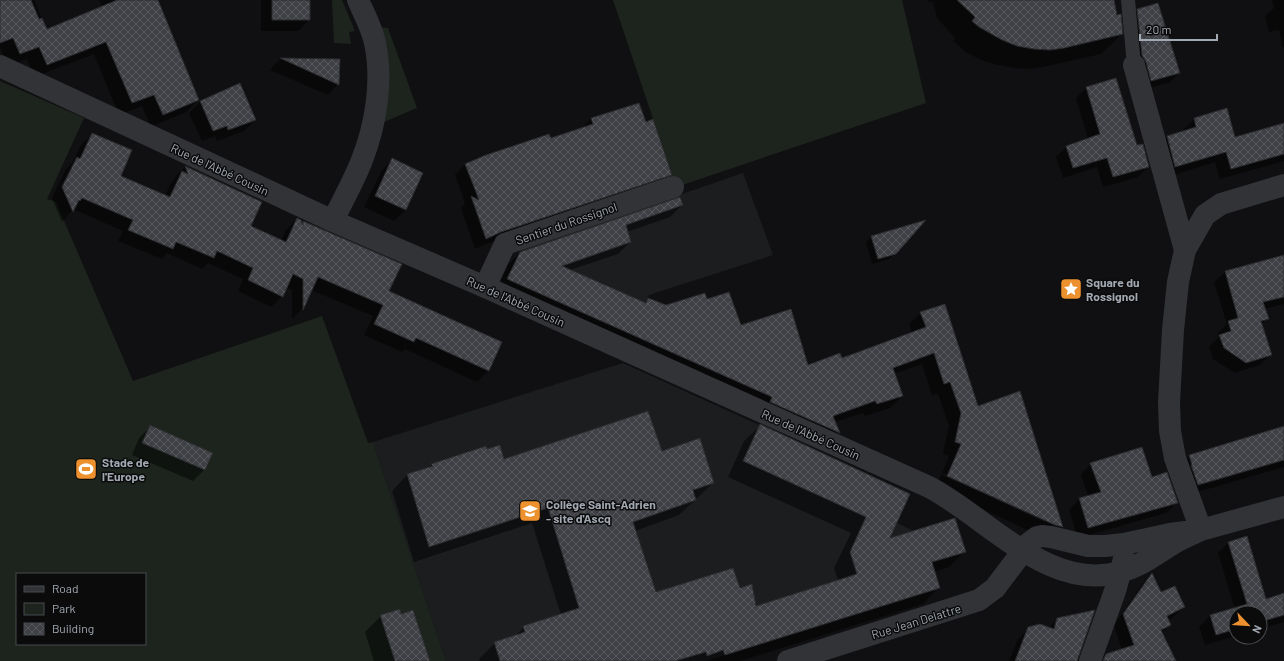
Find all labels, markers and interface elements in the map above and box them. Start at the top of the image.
scale bar [1140,16,1217,42]
text: 20 m [1146,22,1172,36]
street label: Rue de l'Abbé Cousin [169,140,271,198]
street label: Sentier du Rossignol [513,199,619,247]
street label: Rue de l'Abbé Cousin [465,273,567,329]
place label: Square du Rossignol [1086,275,1140,303]
place icon: Square du Rossignol [1058,276,1084,302]
street label: Rue de l'Abbé Cousin [760,406,862,462]
place label: Stade de l'Europe [102,455,150,483]
sports icon: Stade de l'Europe [73,456,99,482]
place label: Collège Saint-Adrien - site d'Ascq [546,497,656,525]
school or university icon: Collège Saint-Adrien - site d'Ascq [517,498,543,524]
legend [16,573,146,645]
text: Road [52,581,79,595]
text: Park [52,601,76,615]
street label: Rue Jean Delattre [870,601,962,641]
north arrow [1228,605,1268,645]
text: Building [52,621,94,635]
text: N [1250,623,1265,636]

